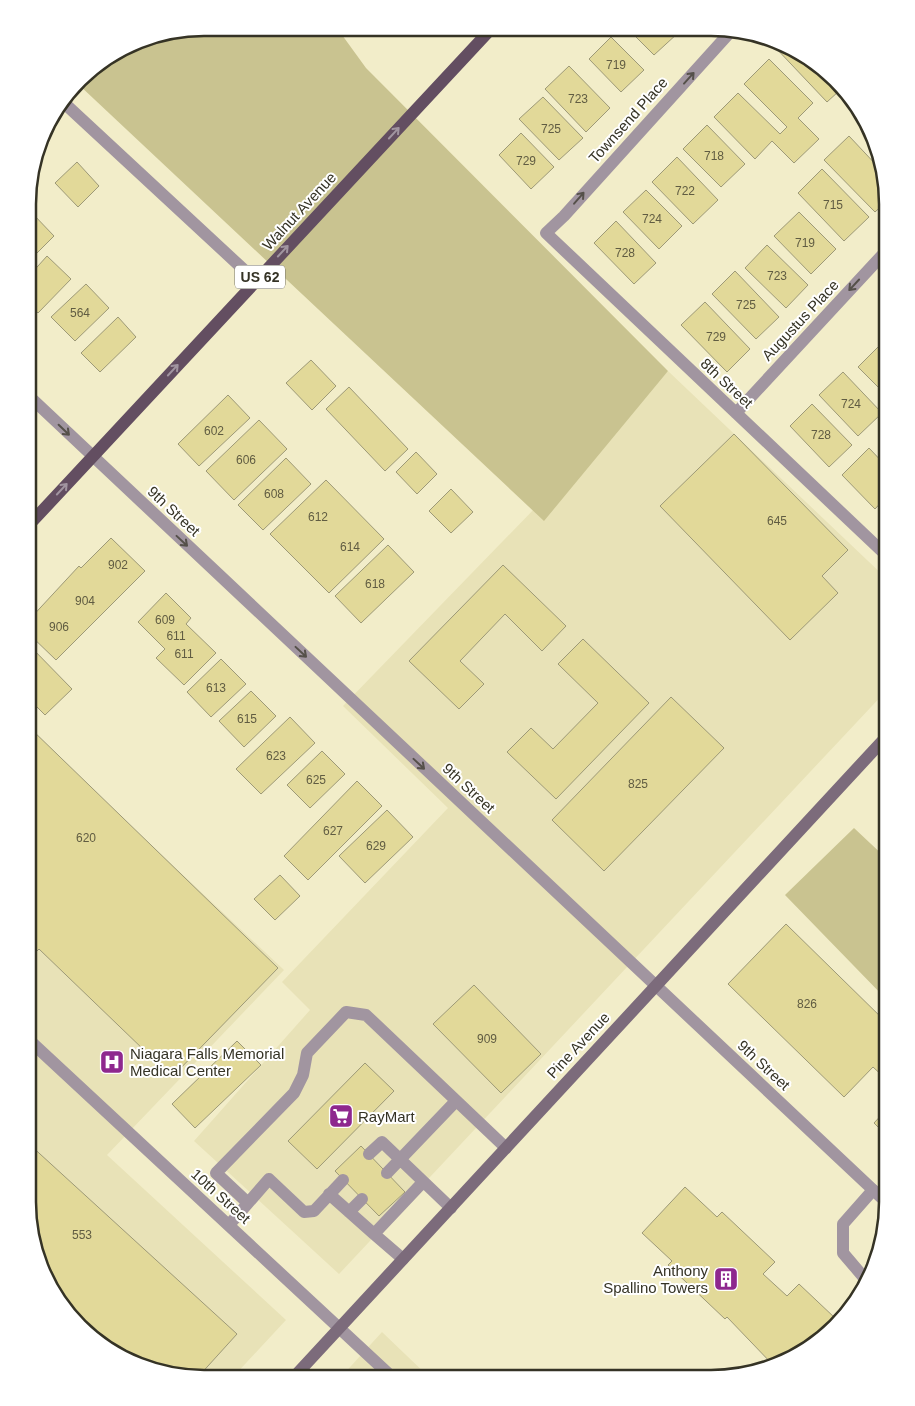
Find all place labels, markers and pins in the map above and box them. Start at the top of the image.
place label: Niagara Falls Memorial Medical Center [130,1045,284,1079]
hospital icon: Niagara Falls Memorial Medical Center [99,1049,125,1075]
supermarket icon: RayMart [328,1103,354,1129]
place label: RayMart [358,1108,416,1125]
place label: Anthony Spallino Towers [603,1262,708,1296]
building icon: Anthony Spallino Towers [713,1266,739,1292]

